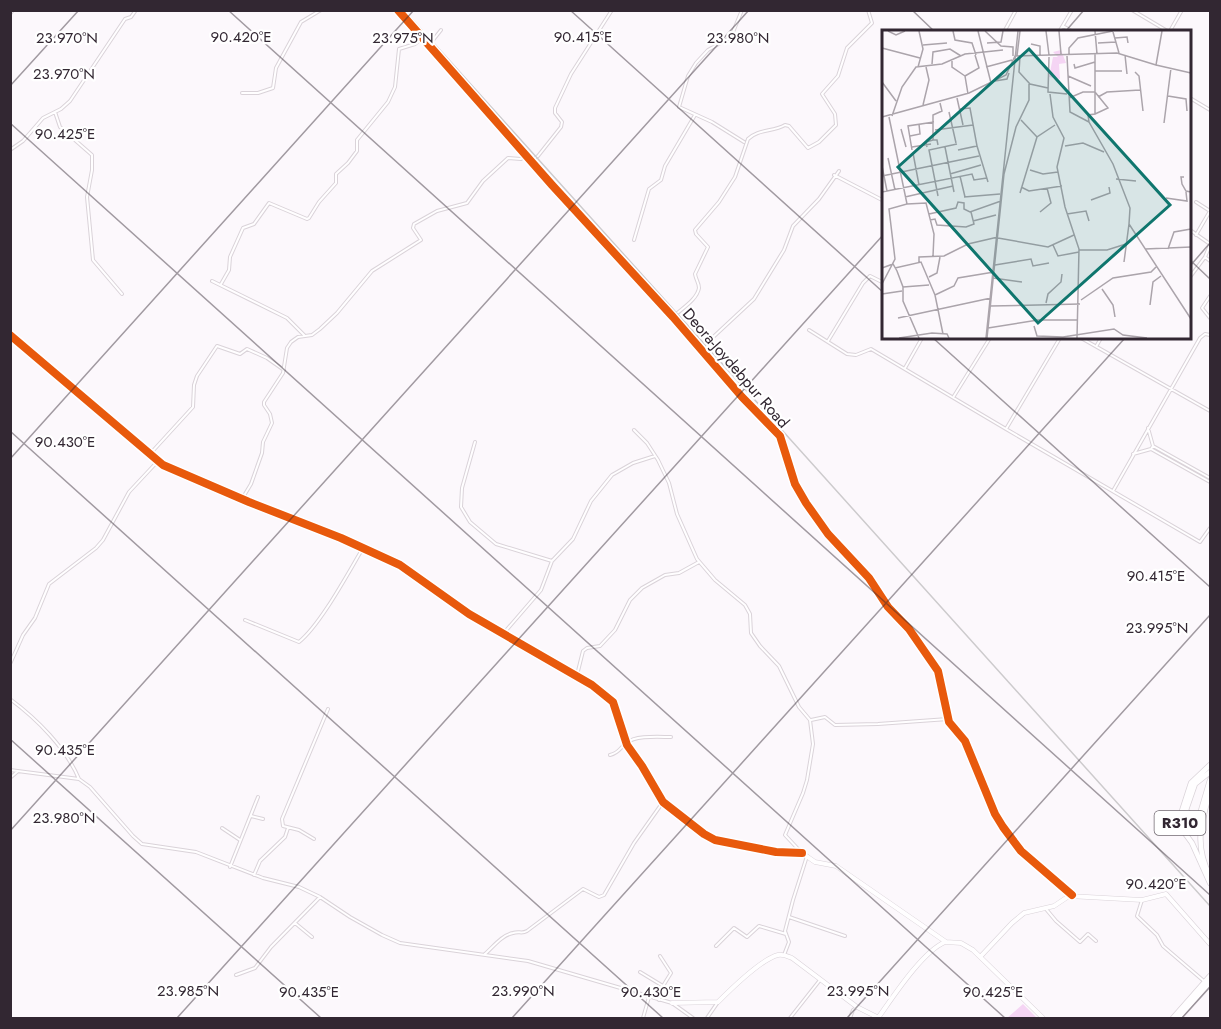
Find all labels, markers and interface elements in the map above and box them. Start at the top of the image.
text: 90.420°E [211,26,271,48]
text: 90.415°E [554,26,612,48]
text: 23.970°N [36,27,98,49]
text: 23.975°N [372,27,434,49]
text: 23.980°N [707,27,769,49]
inset map [882,30,1191,339]
text: 23.970°N [33,63,95,85]
text: 90.425°E [35,123,95,145]
street label: Deora-Joydebpur Road [677,303,795,433]
text: 90.430°E [35,431,95,453]
text: 90.415°E [1127,565,1185,587]
text: 23.995°N [1126,617,1188,639]
text: 90.435°E [35,739,95,761]
text: 23.980°N [33,807,95,829]
road number: R310 [1154,811,1206,835]
text: 90.420°E [1126,873,1186,895]
text: 23.985°N [157,980,219,1002]
text: 23.990°N [491,980,555,1002]
text: 23.995°N [827,980,889,1002]
text: 90.435°E [279,981,339,1003]
text: 90.430°E [621,981,681,1003]
text: 90.425°E [963,981,1023,1003]

